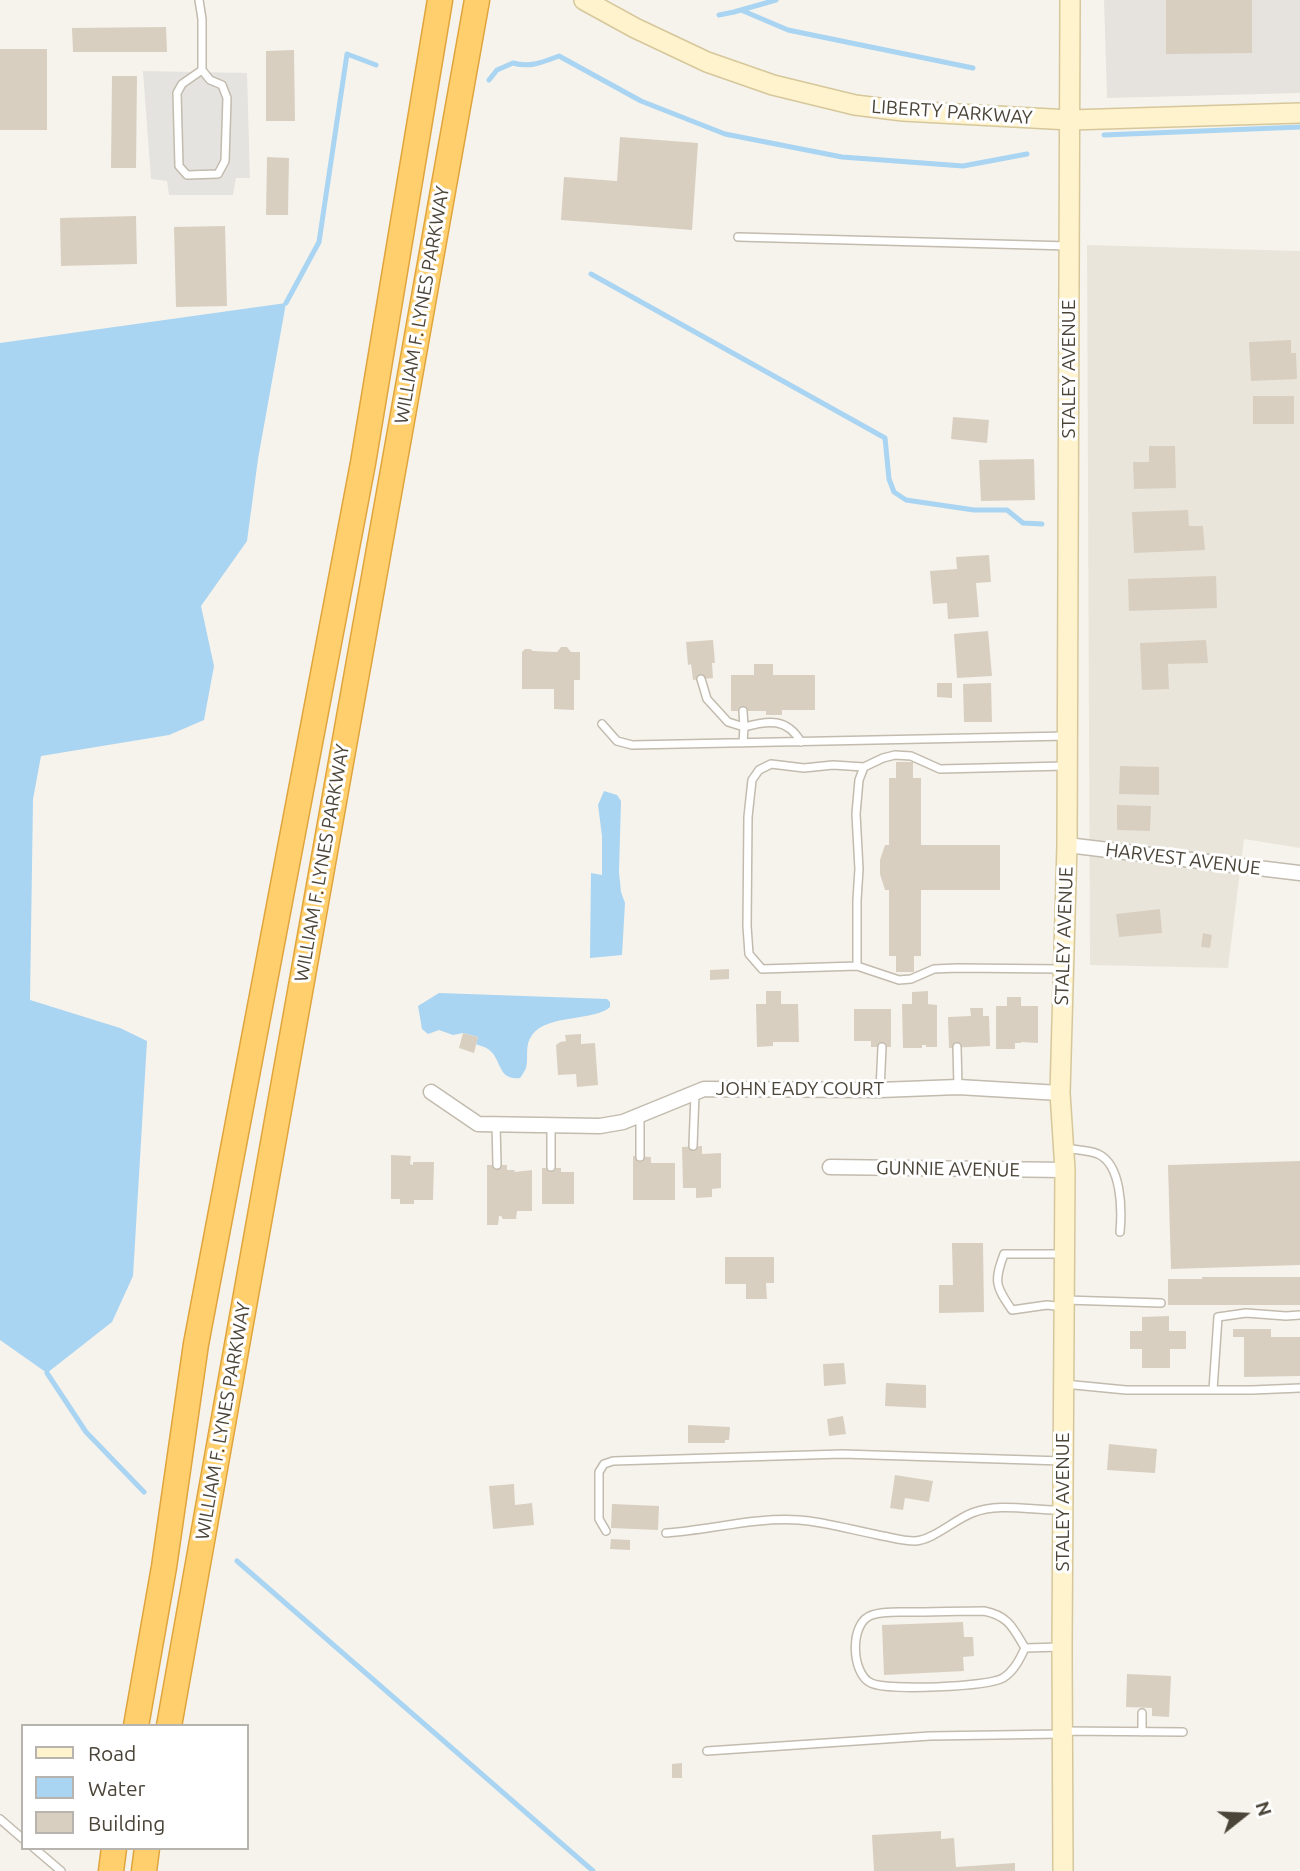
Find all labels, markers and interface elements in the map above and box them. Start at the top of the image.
street label: LIBERTY PARKWAY [871,95,1033,129]
street label: WILLIAM F. LYNES PARKWAY [390,184,454,426]
street label: STALEY AVENUE [1058,300,1080,438]
street label: WILLIAM F. LYNES PARKWAY [290,742,354,984]
street label: HARVEST AVENUE [1104,838,1262,880]
street label: STALEY AVENUE [1050,866,1078,1006]
street label: JOHN EADY COURT [716,1078,884,1100]
street label: GUNNIE AVENUE [876,1156,1020,1182]
street label: WILLIAM F. LYNES PARKWAY [191,1300,255,1542]
street label: STALEY AVENUE [1052,1433,1074,1571]
legend [21,1724,248,1850]
text: Road [88,1741,136,1765]
text: Water [88,1776,146,1800]
north arrow [1209,1780,1279,1850]
text: N [1251,1798,1277,1819]
text: Building [88,1811,165,1835]

